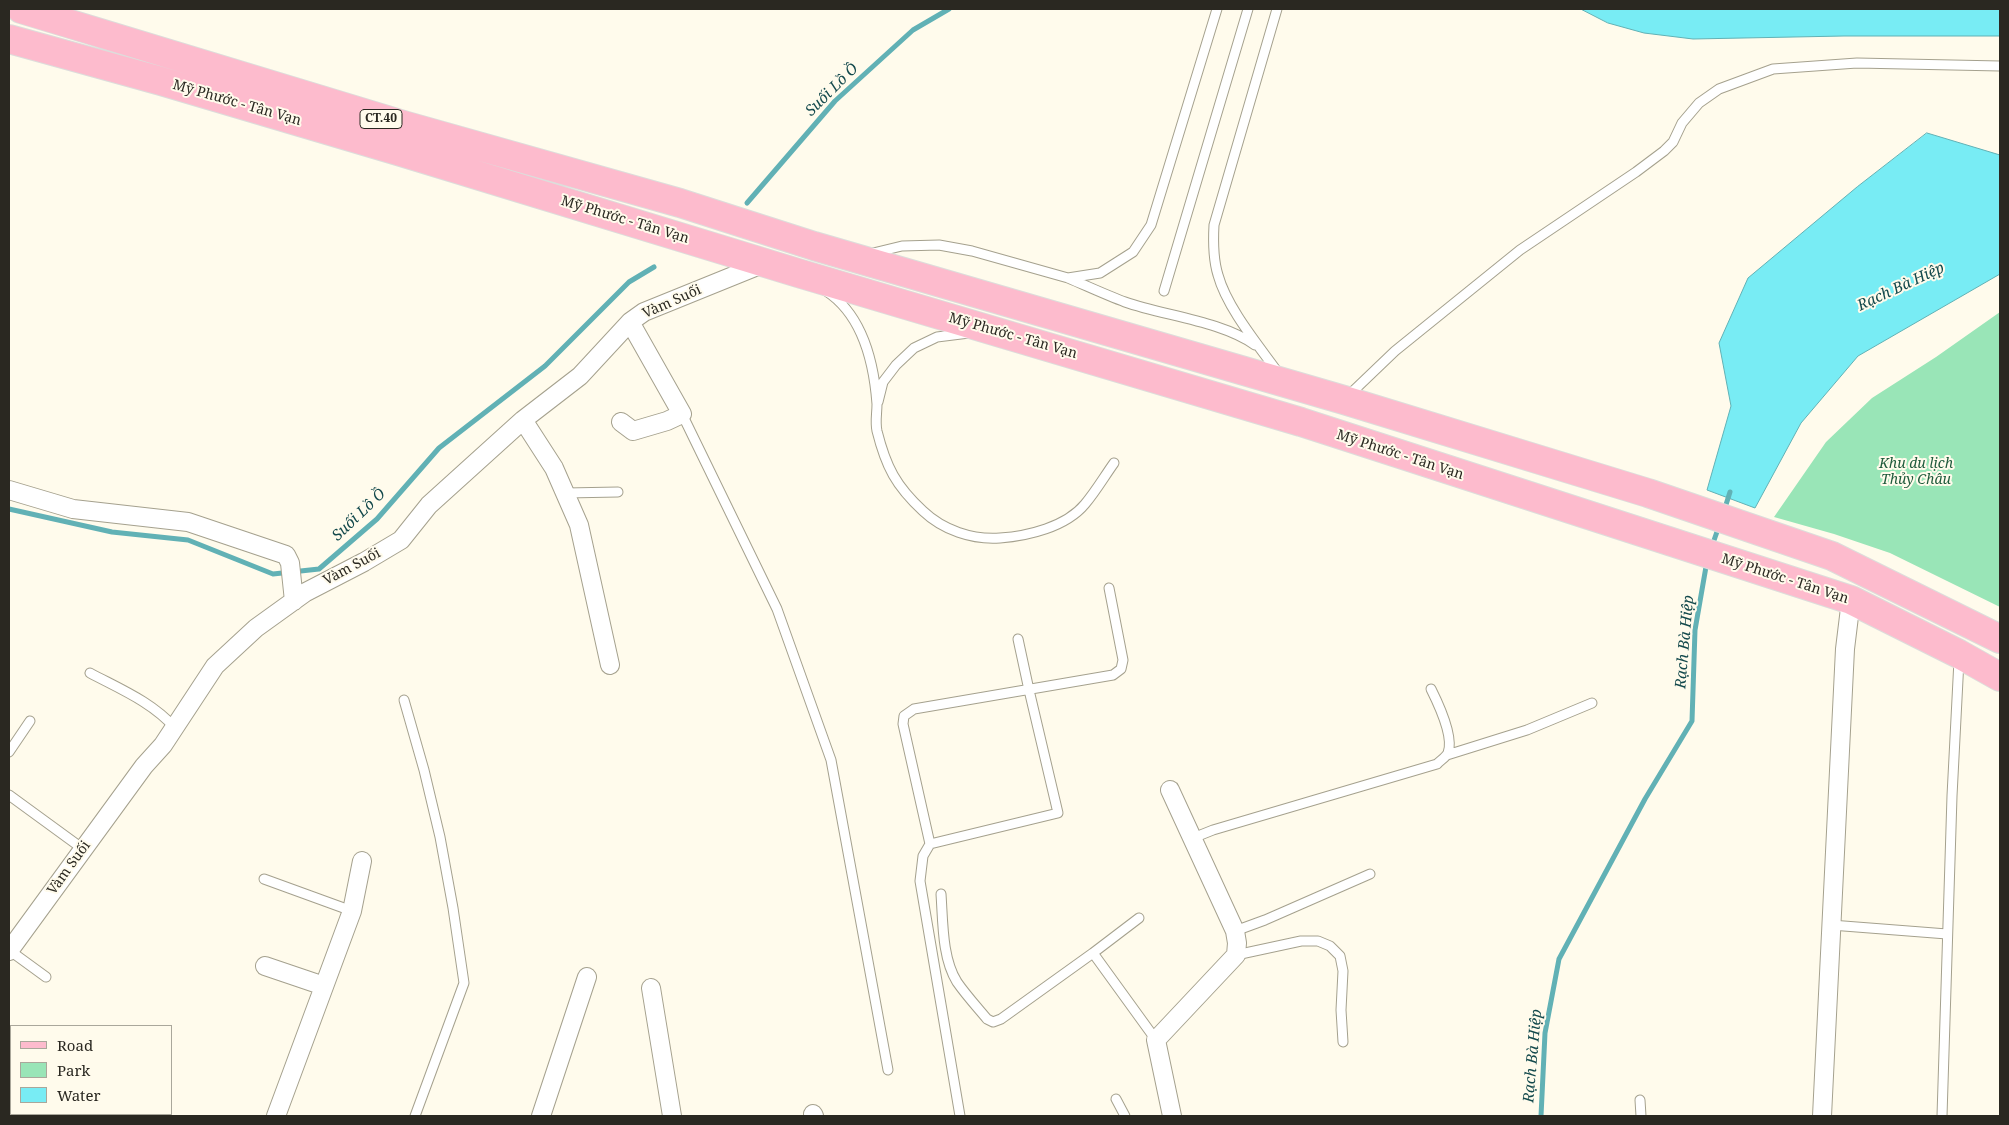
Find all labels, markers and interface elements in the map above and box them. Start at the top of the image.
water label: Suối Lồ Ồ [802,60,862,120]
street label: Mỹ Phước - Tân Vạn [171,77,303,129]
road number: CT.40 [360,110,402,128]
street label: Mỹ Phước - Tân Vạn [559,193,691,247]
water label: Rạch Bà Hiệp [1855,259,1947,315]
street label: Vàm Suối [640,282,704,322]
street label: Mỹ Phước - Tân Vạn [947,310,1079,362]
street label: Mỹ Phước - Tân Vạn [1334,427,1466,483]
park label: Khu du lịch Thủy Châu [1879,456,1953,488]
water label: Suối Lồ Ồ [329,485,389,545]
street label: Vàm Suối [320,545,384,589]
street label: Mỹ Phước - Tân Vạn [1719,551,1851,607]
water label: Rạch Bà Hiệp [1672,595,1698,689]
street label: Vàm Suối [44,838,94,898]
water label: Rạch Bà Hiệp [1520,1009,1546,1103]
legend [10,1025,172,1115]
text: Road [57,1035,93,1055]
text: Park [57,1060,90,1080]
text: Water [57,1085,100,1105]

